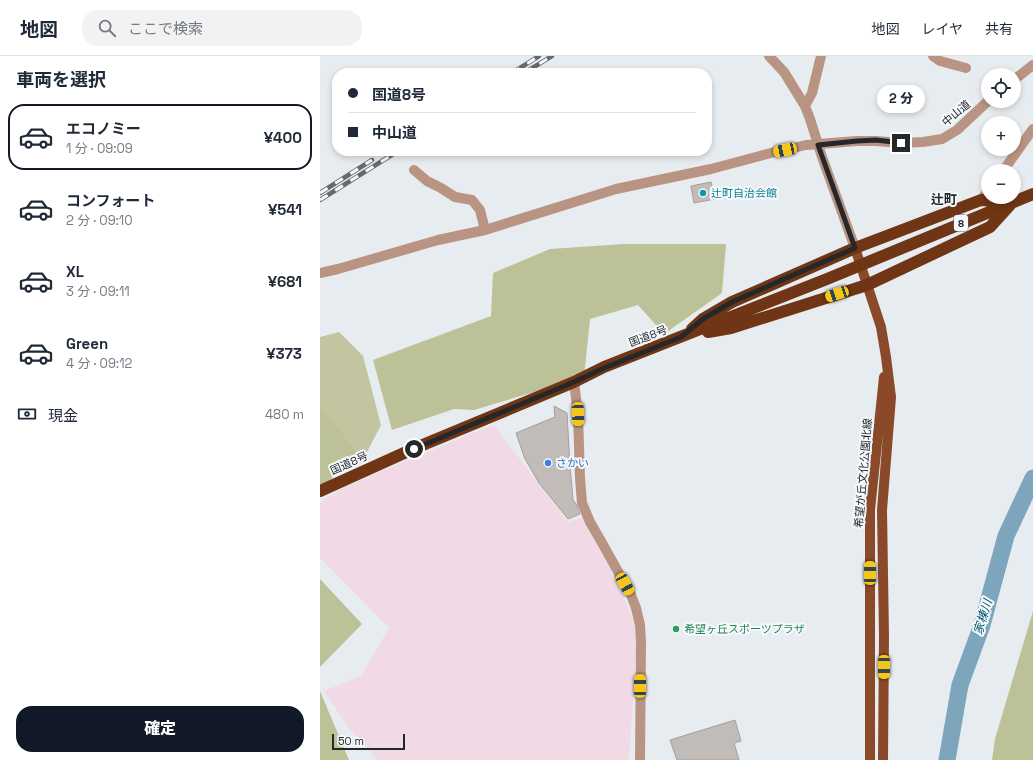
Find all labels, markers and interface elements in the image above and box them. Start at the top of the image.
search box [82,10,362,46]
text: 地図 [20,17,58,42]
icon: search [96,17,118,39]
text: ここで検索 [128,19,203,38]
text: 地図 [871,20,899,38]
text: レイヤ [921,20,963,38]
text: 共有 [985,20,1013,38]
text: 車両を選択 [16,68,106,91]
map controls [981,68,1021,204]
button: locate [981,68,1021,108]
text: 国道8号 [372,85,426,104]
callout: 2 分 [877,85,925,113]
text: 2 分 [889,90,913,107]
street label: 中山道 [939,97,973,129]
button: + [981,116,1021,156]
icon: car [18,119,54,155]
text: エコノミー [66,119,141,138]
text: 中山道 [372,123,417,142]
text: ¥400 [264,128,302,147]
route end [892,134,910,152]
text: 1 分 · 09:09 [66,140,133,157]
car [772,142,798,158]
button: − [981,164,1021,204]
place label: 辻町自治会館 [711,186,777,200]
marker: 辻町自治会館 [698,188,708,198]
icon: car [18,191,54,227]
text: コンフォート [66,191,156,210]
district label: 辻町 [931,191,957,208]
text: ¥541 [268,200,302,219]
text: 2 分 · 09:10 [66,212,133,229]
road number: 8 [954,215,968,231]
text: XL [66,262,84,281]
icon: car [18,263,54,299]
text: ¥681 [268,272,302,291]
text: 3 分 · 09:11 [66,283,130,300]
car [824,285,850,303]
street label: 国道8号 [627,322,669,350]
text: Green [66,334,108,353]
icon: car [18,335,54,371]
text: ¥373 [266,344,302,363]
text: 4 分 · 09:12 [66,355,132,372]
car [572,402,584,426]
icon: cash [16,403,38,425]
text: 現金 [48,406,78,425]
text: 480 m [265,406,304,423]
street label: 希望が丘文化公園北線 [851,418,875,528]
route start [405,440,423,458]
street label: 国道8号 [328,448,370,478]
place label: さかい [556,456,589,470]
marker: さかい [543,458,553,468]
car [864,561,876,585]
car [614,571,636,597]
water label: 家棟川 [970,596,996,637]
place label: 希望ヶ丘スポーツプラザ [684,622,805,636]
marker: 希望ヶ丘スポーツプラザ [671,624,681,634]
car [878,655,890,679]
car [634,674,646,698]
button: 確定 [16,706,304,752]
scale bar [332,732,405,751]
text: 50 m [338,734,364,748]

